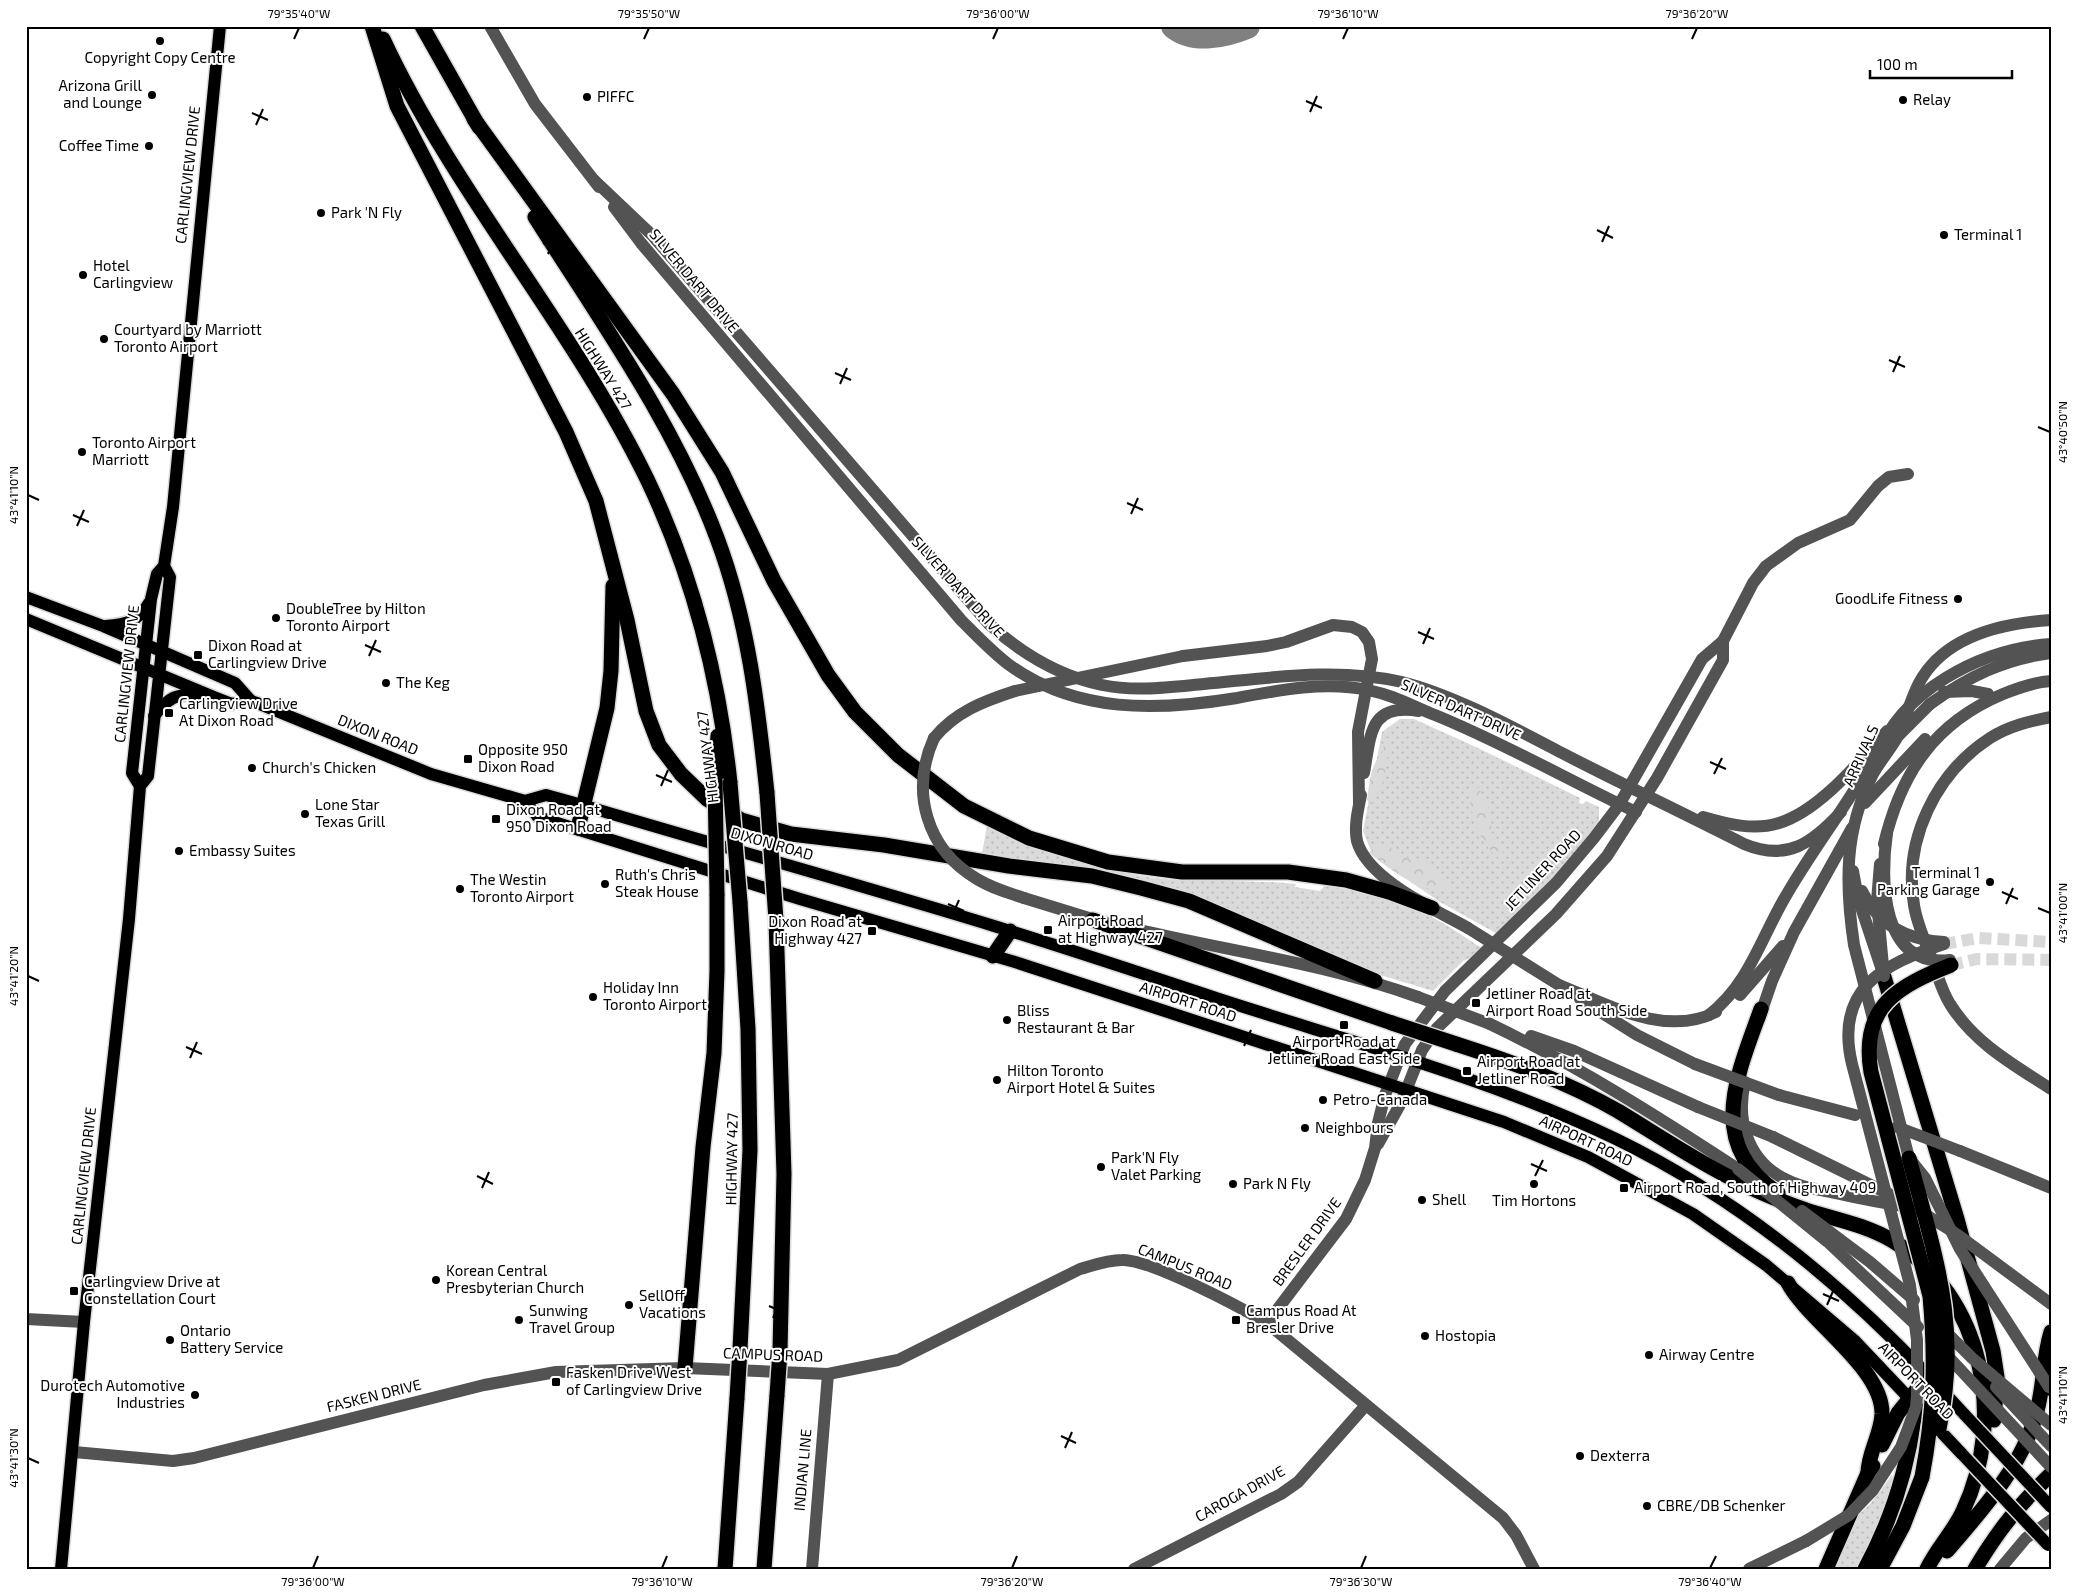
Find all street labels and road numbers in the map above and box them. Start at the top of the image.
street label: CARLINGVIEW DRIVE [171,105,203,245]
street label: SILVER DART DRIVE [646,225,743,336]
street label: HIGHWAY 427 [572,324,636,413]
street label: SILVER DART DRIVE [909,532,1009,641]
street label: CARLINGVIEW DRIVE [110,604,142,744]
street label: SILVER DART DRIVE [1398,674,1524,744]
street label: DIXON ROAD [335,710,421,758]
street label: HIGHWAY 427 [692,710,722,804]
street label: ARRIVALS [1838,722,1882,789]
street label: DIXON ROAD [729,823,816,863]
street label: JETLINER ROAD [1500,825,1584,913]
street label: AIRPORT ROAD [1138,977,1239,1025]
street label: CARLINGVIEW DRIVE [67,1106,99,1246]
street label: AIRPORT ROAD [1537,1111,1636,1170]
street label: HIGHWAY 427 [721,1112,741,1205]
street label: BRESLER DRIVE [1268,1194,1344,1289]
street label: CAMPUS ROAD [1136,1239,1235,1293]
street label: AIRPORT ROAD [1875,1338,1958,1423]
street label: CAMPUS ROAD [723,1343,823,1365]
street label: FASKEN DRIVE [325,1375,423,1415]
street label: INDIAN LINE [789,1428,815,1512]
street label: CAROGA DRIVE [1192,1461,1287,1525]

